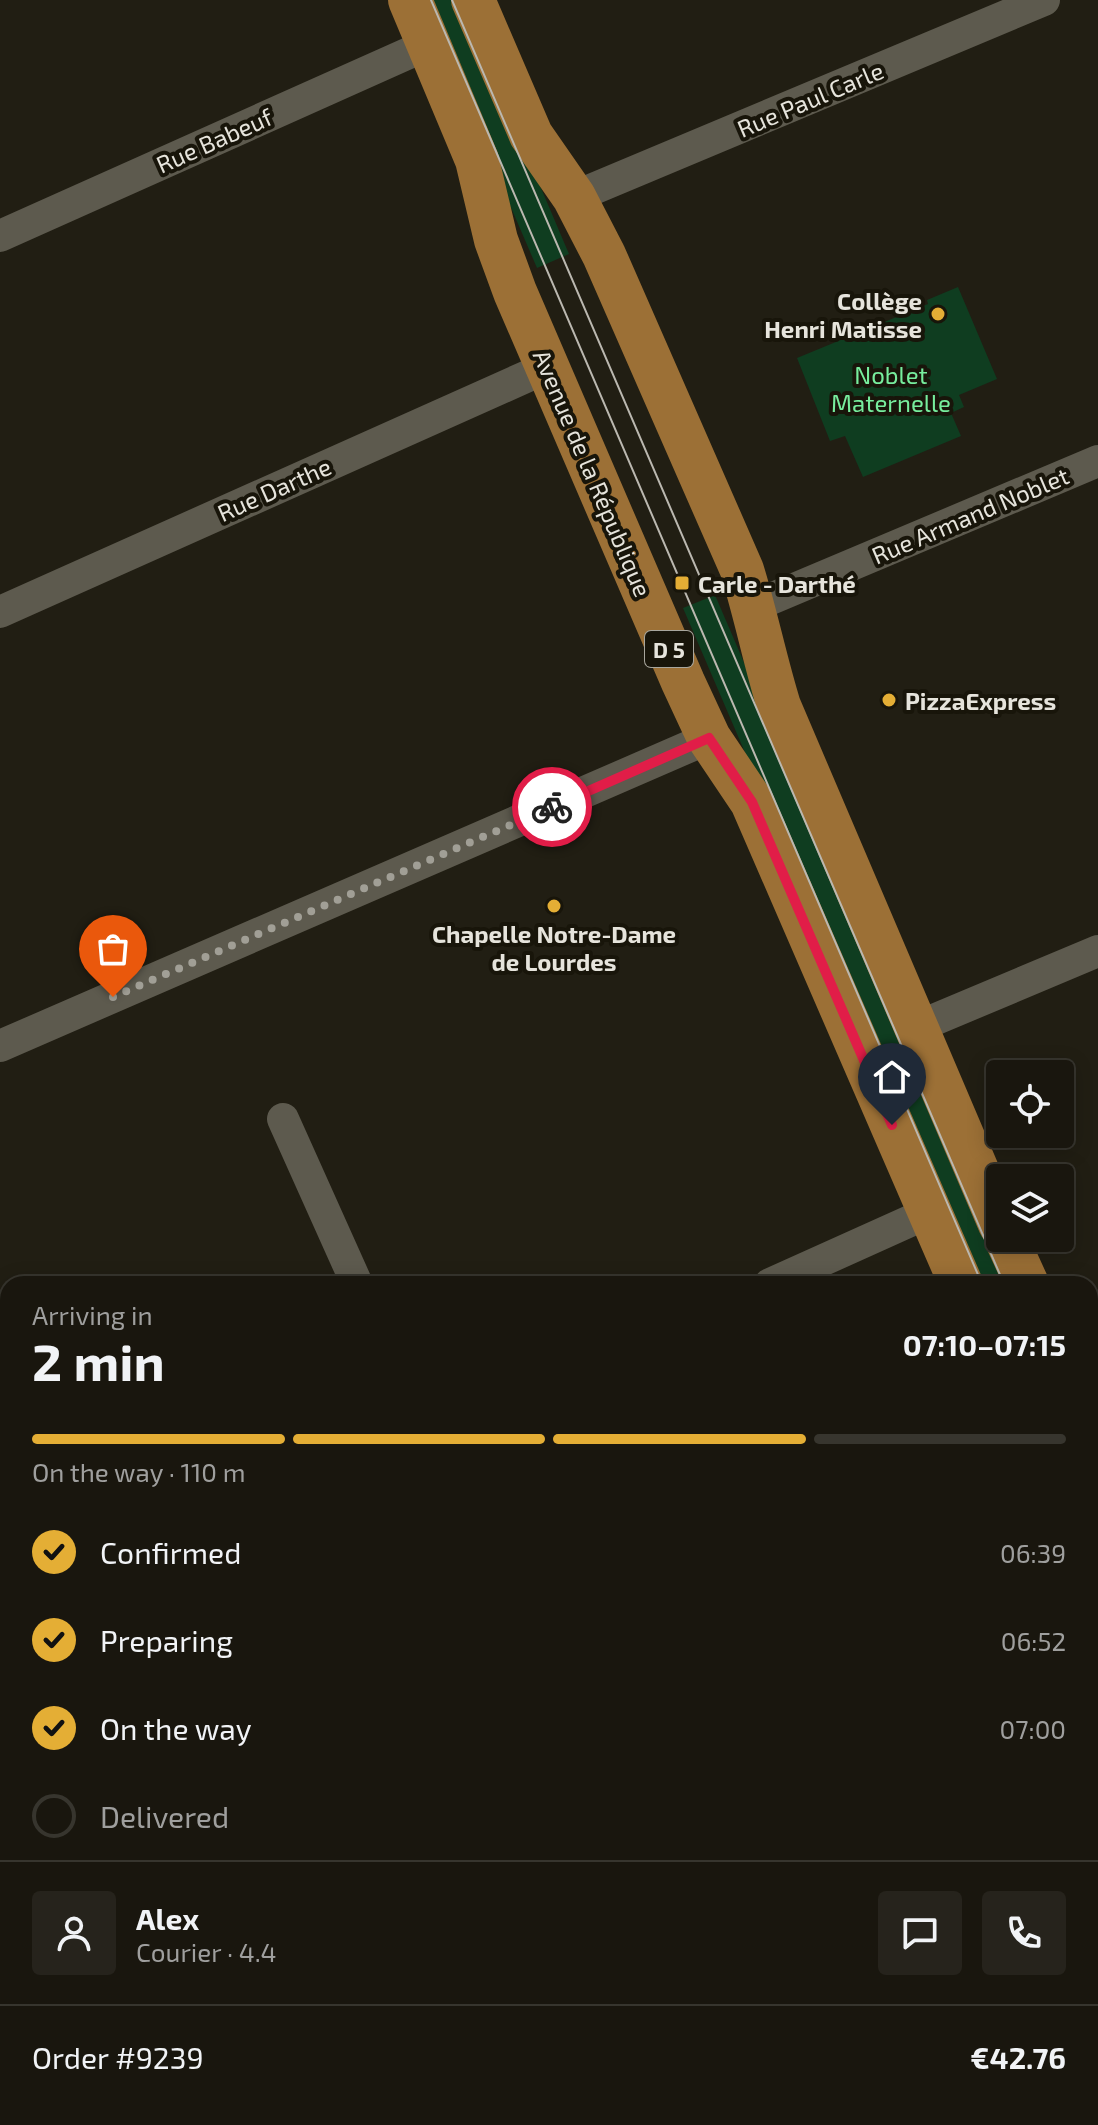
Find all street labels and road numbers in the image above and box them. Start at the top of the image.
street label: Rue Paul Carle [733,55,887,143]
street label: Rue Babeuf [151,101,277,179]
street label: Avenue de la République [528,345,658,601]
street label: Rue Darthe [213,451,335,527]
street label: Rue Armand Noblet [867,460,1073,570]
road number: D 5 [645,631,693,667]

